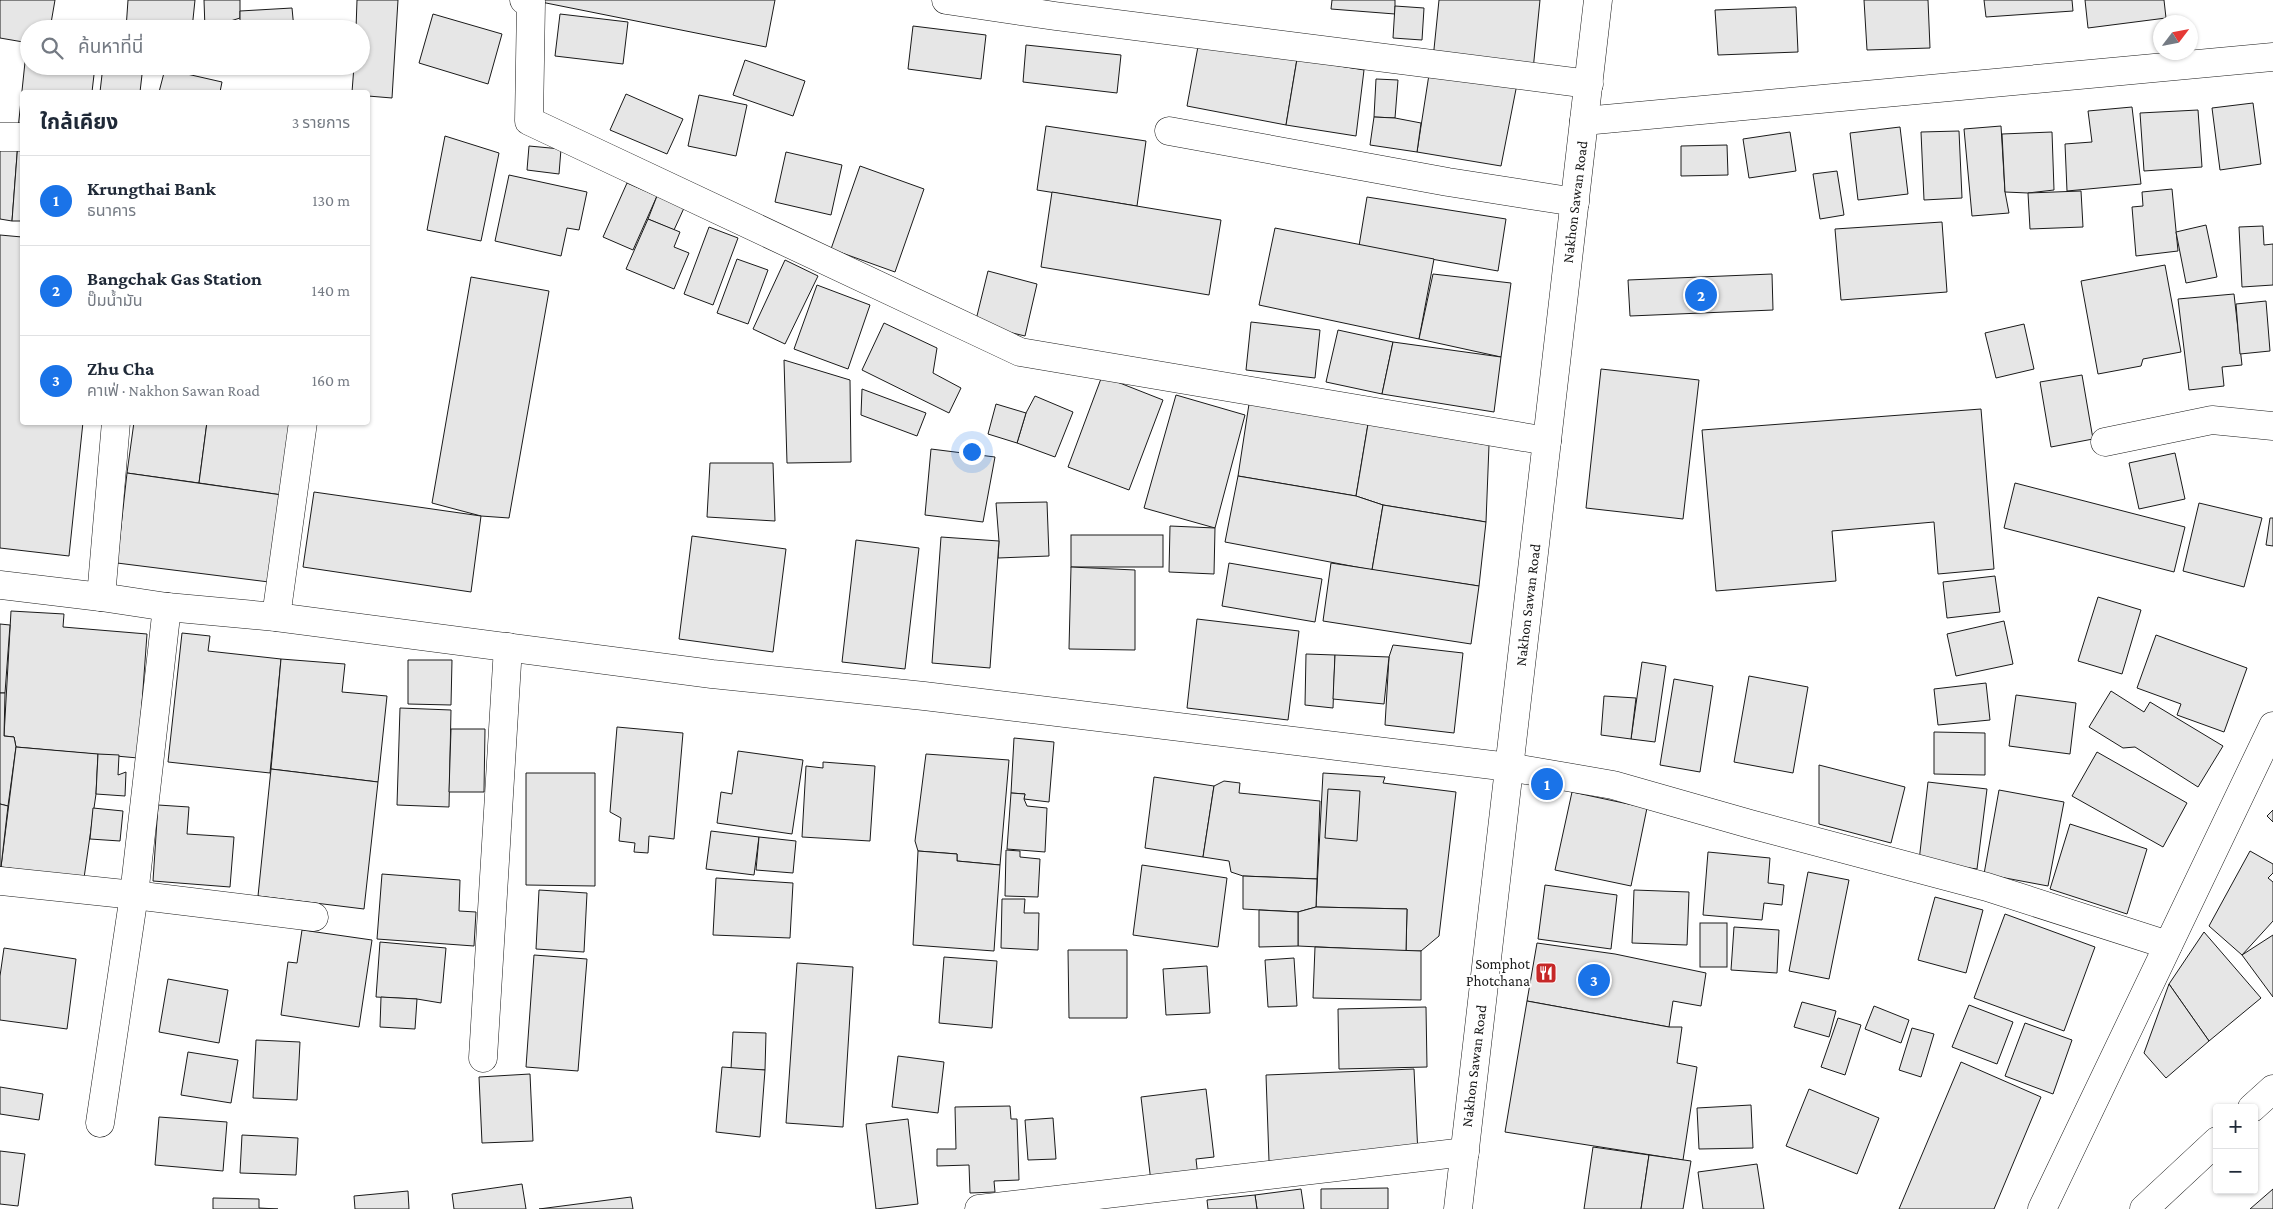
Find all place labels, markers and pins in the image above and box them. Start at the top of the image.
pin: 2 [1685,276,1717,314]
pin: 1 [1531,765,1563,803]
place label: Somphot Photchana [1466,956,1531,989]
restaurant icon: Somphot Photchana [1534,961,1558,985]
pin: 3 [1578,961,1610,999]

